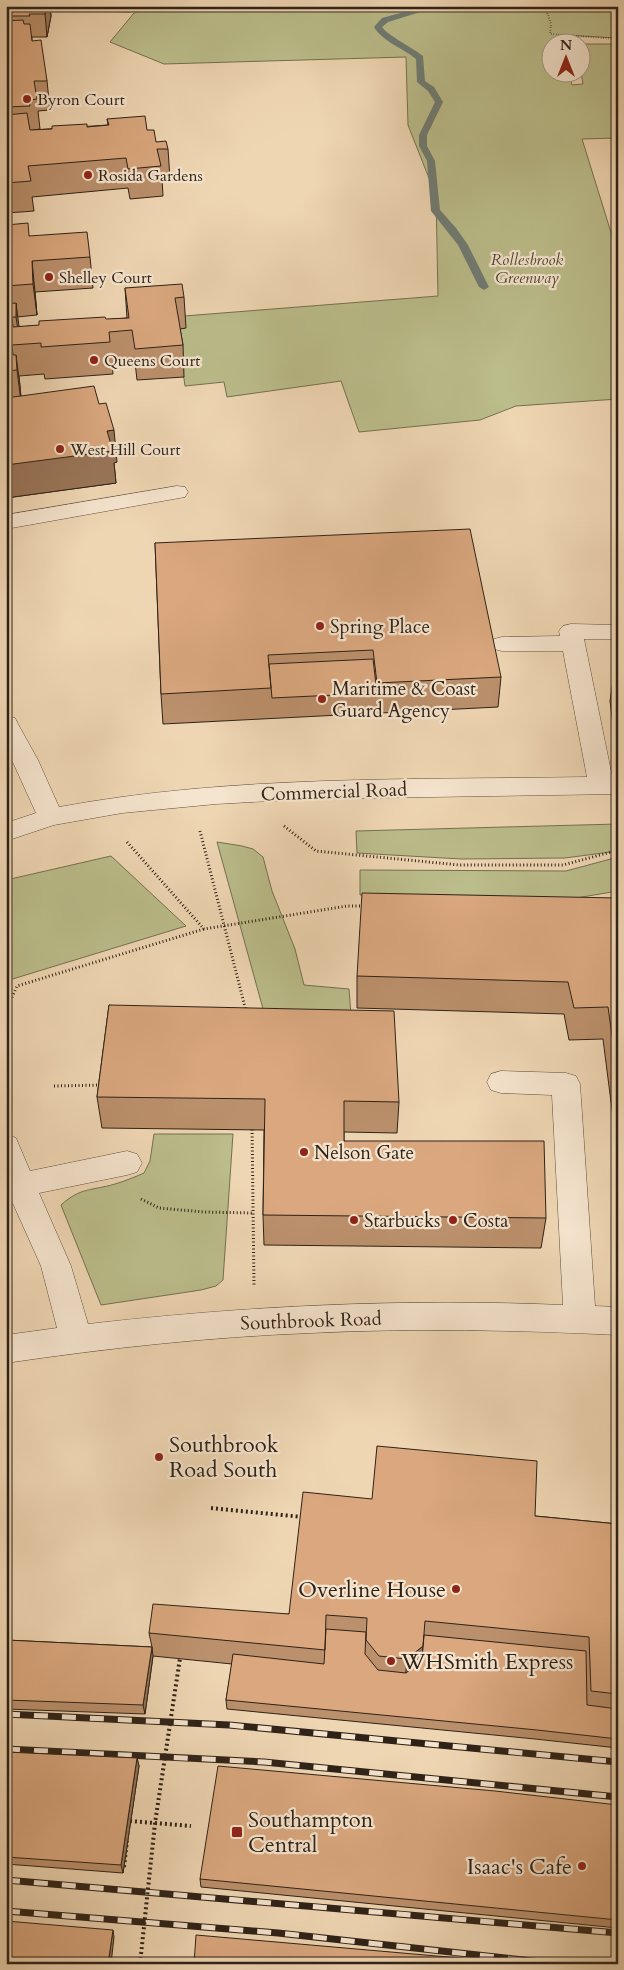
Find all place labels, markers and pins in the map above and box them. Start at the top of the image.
place label: Byron Court [37,89,125,111]
marker: Byron Court [21,93,33,105]
place label: Rosida Gardens [98,165,203,187]
marker: Rosida Gardens [82,169,94,181]
place label: Shelley Court [59,267,152,289]
marker: Shelley Court [43,271,55,283]
place label: Queens Court [104,350,200,372]
marker: Queens Court [88,354,100,366]
place label: West Hill Court [69,439,181,461]
marker: West Hill Court [54,443,66,455]
place label: Spring Place [330,614,430,640]
marker: Spring Place [314,620,326,632]
place label: Maritime & Coast Guard Agency [332,676,476,724]
marker: Maritime & Coast Guard Agency [316,693,328,705]
place label: Nelson Gate [314,1140,414,1166]
marker: Nelson Gate [298,1146,310,1158]
place label: Starbucks [364,1208,440,1234]
place label: Costa [463,1208,508,1234]
marker: Starbucks [348,1214,360,1226]
marker: Costa [447,1214,459,1226]
place label: Southbrook Road South [169,1430,279,1485]
marker: Southbrook Road South [153,1451,165,1463]
place label: Overline House [298,1575,446,1605]
marker: Overline House [450,1583,462,1595]
place label: WHSmith Express [400,1647,573,1677]
marker: WHSmith Express [385,1655,397,1667]
place label: Southampton Central [248,1805,374,1860]
marker: Southampton Central [230,1825,244,1839]
place label: Isaac's Cafe [467,1852,572,1882]
marker: Isaac's Cafe [576,1860,588,1872]

